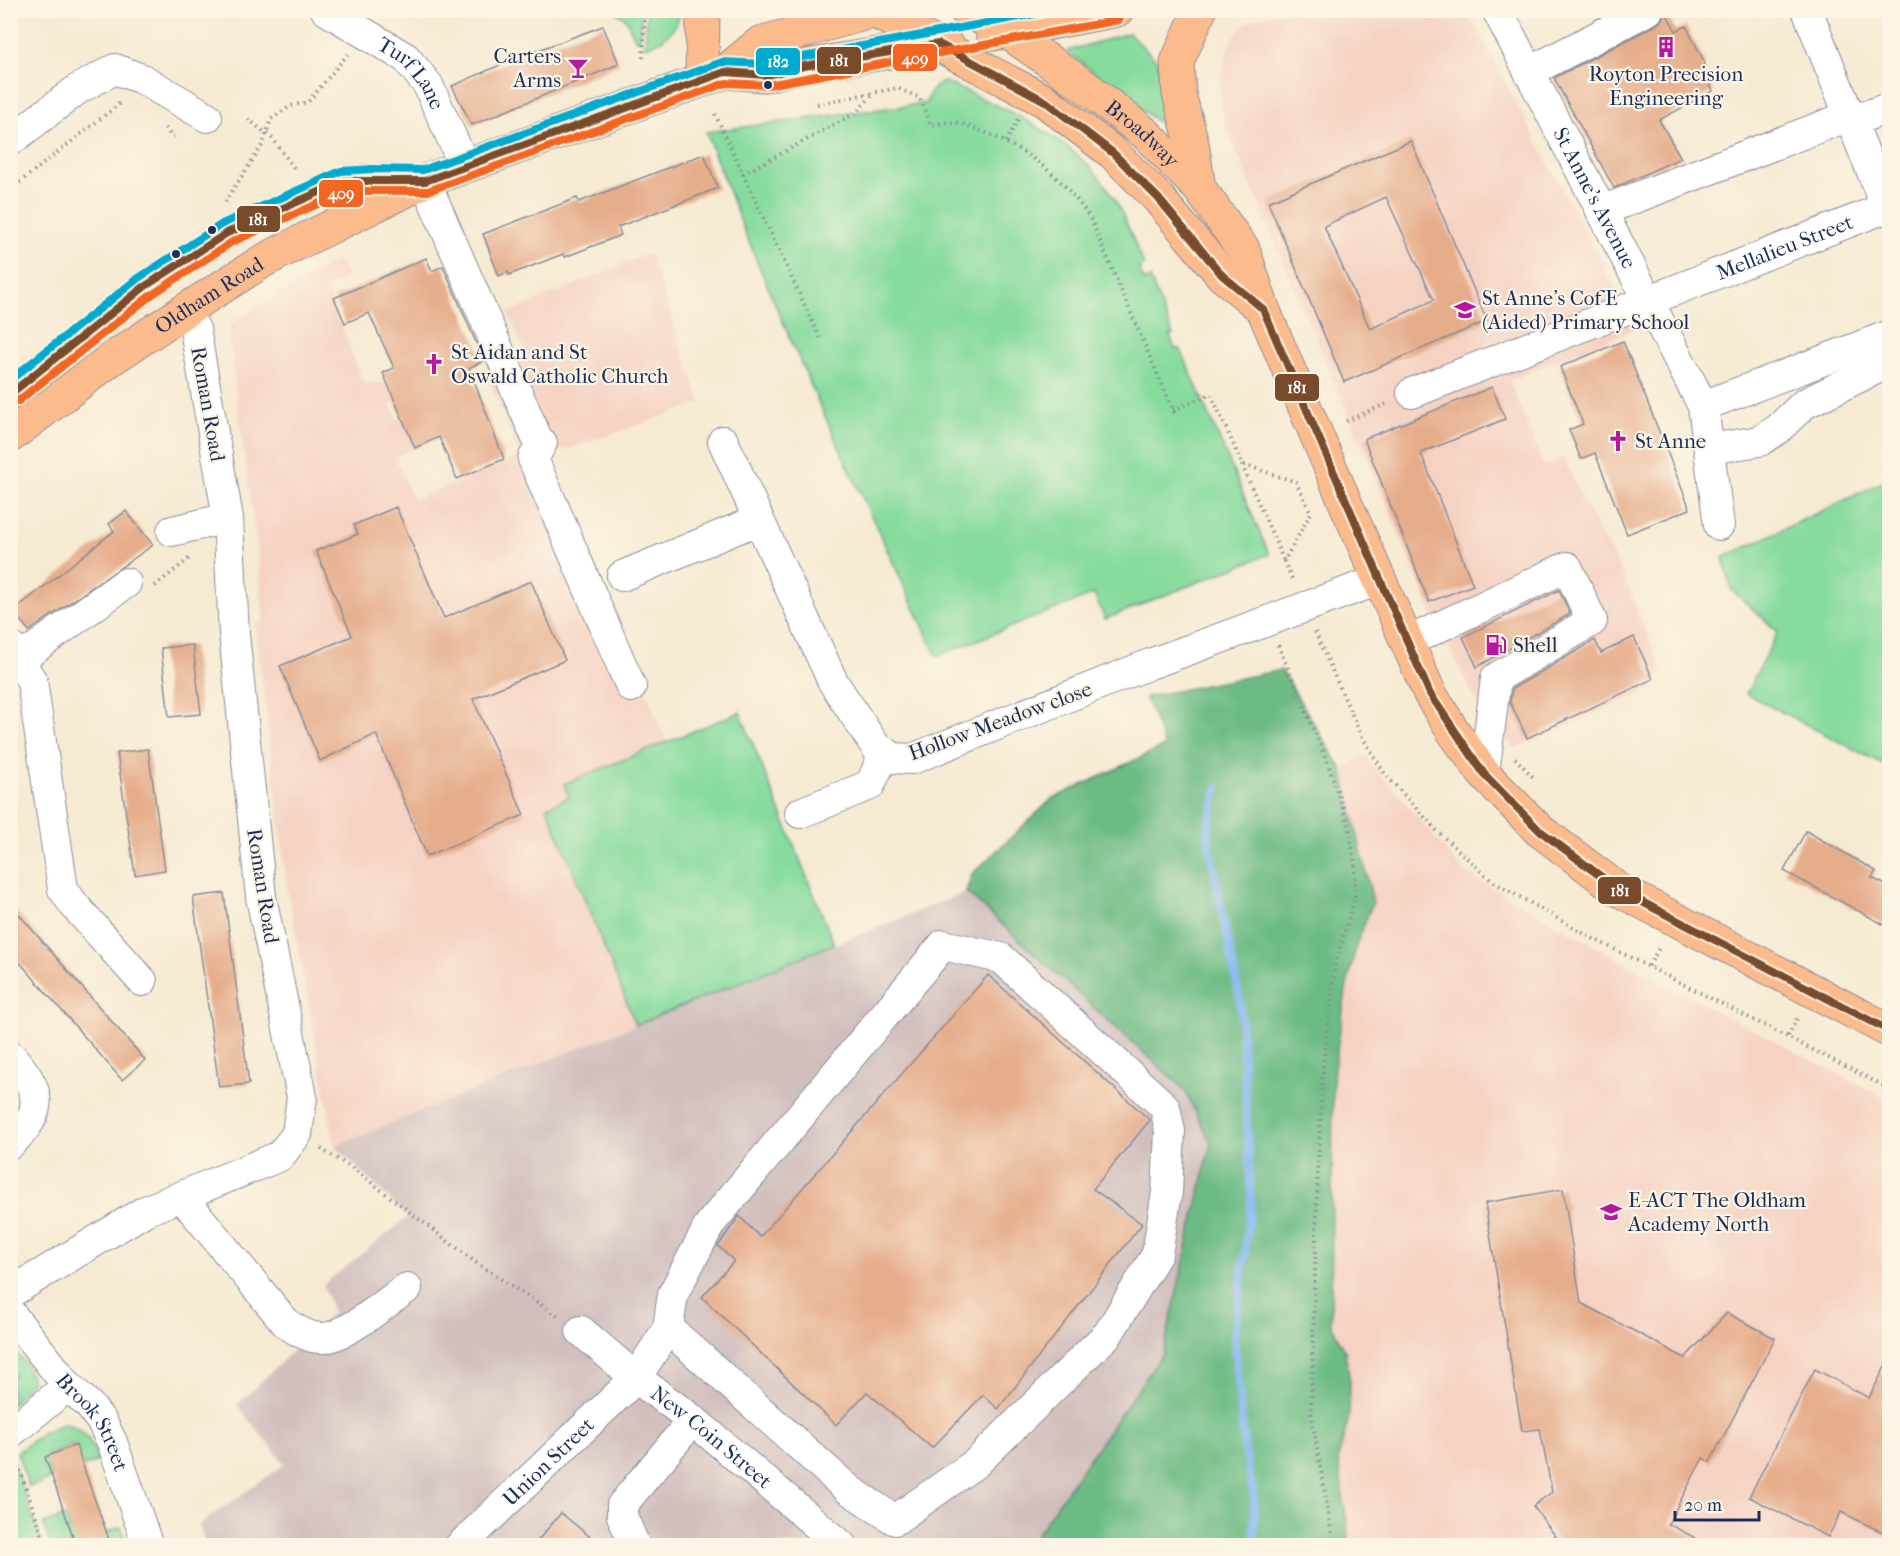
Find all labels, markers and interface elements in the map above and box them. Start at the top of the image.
street label: Turf Lane [373,32,449,113]
building icon: Royton Precision Engineering [1654,35,1678,59]
line badge: 409 [892,43,938,72]
place label: Carters Arms [494,44,561,92]
line badge: 181 [816,46,862,75]
line badge: 182 [755,47,801,76]
text: 409 [901,49,928,69]
text: 181 [829,51,849,70]
text: 182 [767,52,789,71]
bar icon: Carters Arms [566,56,590,80]
place label: Royton Precision Engineering [1589,62,1743,110]
unlabelled marker [762,79,774,91]
street label: Broadway [1101,95,1185,173]
street label: St Anne's Avenue [1548,124,1641,273]
line badge: 409 [318,179,364,208]
text: 409 [327,184,354,204]
line badge: 181 [236,205,281,233]
text: 181 [248,210,268,229]
street label: Mellalieu Street [1713,210,1857,285]
unlabelled marker [206,224,218,236]
unlabelled marker [170,248,182,260]
street label: Oldham Road [150,252,268,339]
place label: St Anne's CofE (Aided) Primary School [1482,286,1690,334]
school or university icon: St Anne's CofE (Aided) Primary School [1453,298,1477,322]
place label: St Aidan and St Oswald Catholic Church [451,340,669,388]
street label: Roman Road [186,345,230,464]
church icon: St Aidan and St Oswald Catholic Church [422,352,446,376]
line badge: 181 [1274,373,1320,402]
text: 181 [1287,378,1307,397]
church icon: St Anne [1606,429,1630,453]
place label: St Anne [1635,429,1706,453]
fuel station icon: Shell [1484,633,1508,657]
place label: Shell [1513,633,1558,657]
street label: Hollow Meadow close [905,677,1095,765]
street label: Roman Road [242,827,284,946]
line badge: 181 [1597,876,1642,905]
text: 181 [1610,881,1630,900]
place label: E-ACT The Oldham Academy North [1627,1188,1807,1236]
school or university icon: E-ACT The Oldham Academy North [1599,1200,1623,1224]
street label: Brook Street [51,1369,133,1475]
street label: New Coin Street [646,1381,777,1494]
street label: Union Street [498,1412,599,1511]
scale bar [1675,1484,1759,1522]
text: 20 m [1684,1495,1722,1516]

